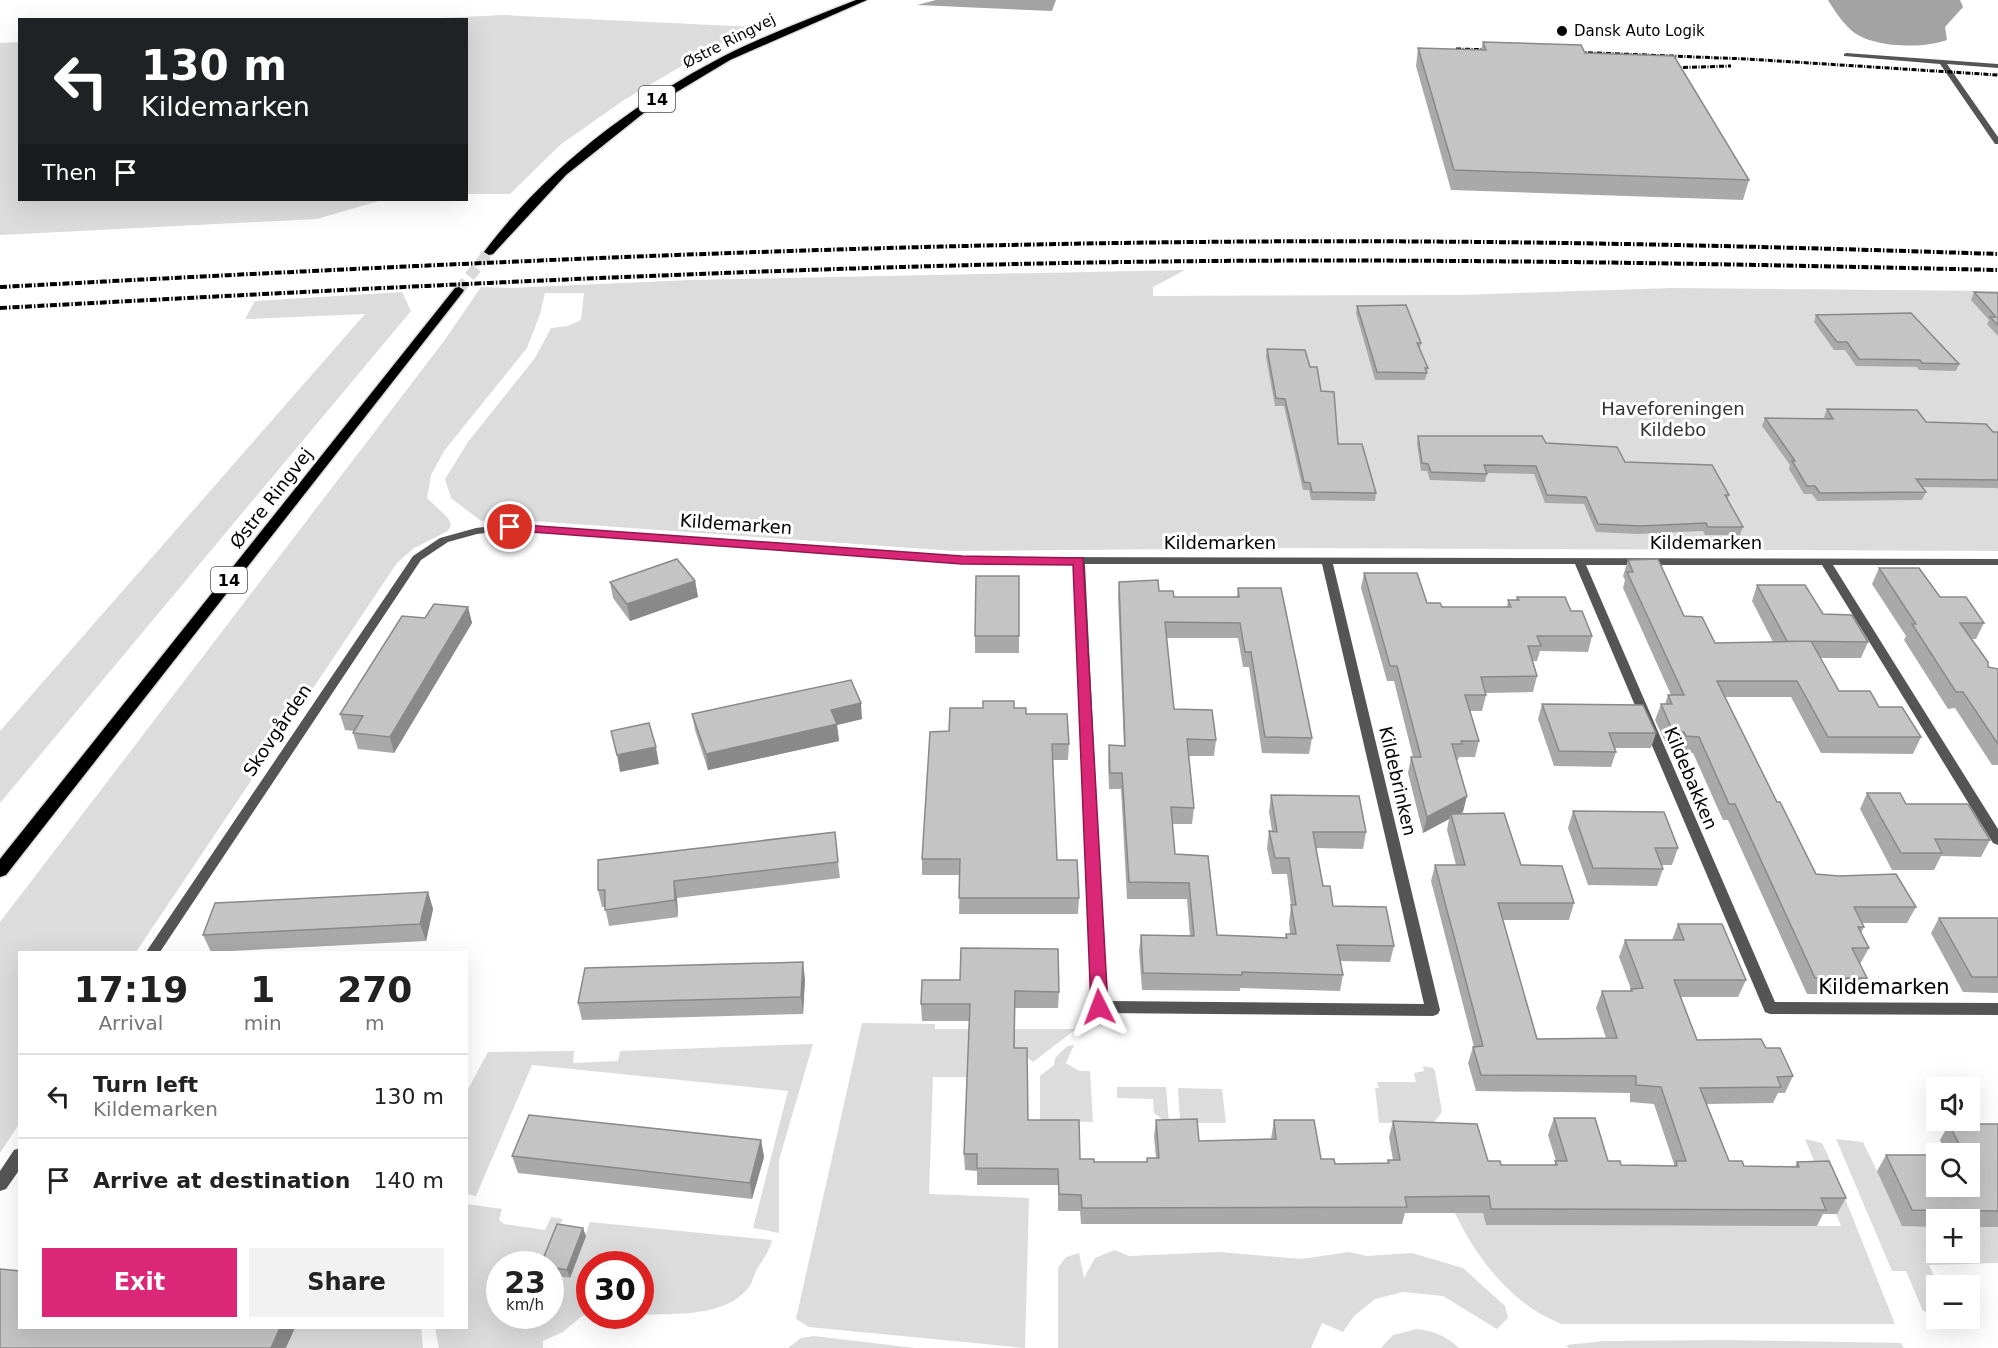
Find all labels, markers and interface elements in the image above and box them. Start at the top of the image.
street label: Østre Ringvej [680,10,778,72]
place label: Dansk Auto Logik [1574,22,1705,40]
marker: Dansk Auto Logik [1555,24,1569,38]
text: 130 m [141,41,287,90]
icon: left [42,42,120,120]
road number: 14 [639,86,675,112]
text: Kildemarken [141,91,310,122]
icon: arrive [109,156,142,189]
text: Then [42,160,97,185]
park label: Haveforeningen Kildebo [1601,398,1745,440]
street label: Østre Ringvej [225,444,317,552]
pin [484,501,535,552]
icon: arrive [493,510,526,543]
street label: Kildemarken [679,510,793,538]
street label: Kildemarken [1164,532,1276,553]
street label: Kildemarken [1650,532,1762,553]
road number: 14 [211,567,247,593]
street label: Skovgården [239,680,315,780]
street label: Kildebrinken [1375,724,1421,838]
street label: Kildebakken [1660,724,1722,832]
text: 17:19 [74,969,188,1010]
text: 1 [250,969,275,1010]
text: 270 [337,969,412,1010]
position arrow [1067,975,1131,1039]
street label: Kildemarken [1818,975,1950,999]
text: Arrival [98,1011,163,1035]
text: min [244,1011,282,1035]
text: m [365,1011,385,1035]
text: Turn left [93,1072,198,1097]
map controls [1926,1077,1980,1329]
button: sound [1926,1077,1980,1131]
icon: left [42,1080,75,1113]
text: 130 m [374,1084,444,1109]
text: Kildemarken [93,1097,218,1121]
button: search [1926,1143,1980,1197]
icon: arrive [42,1164,75,1197]
text: Arrive at destination [93,1168,350,1193]
text: 140 m [374,1168,444,1193]
button: + [1926,1209,1980,1263]
button: Exit [42,1248,237,1317]
button: Share [249,1248,444,1317]
speed limit sign: 30 [576,1251,654,1329]
text: 23 [504,1265,546,1300]
button: − [1926,1275,1980,1329]
text: km/h [506,1296,544,1314]

